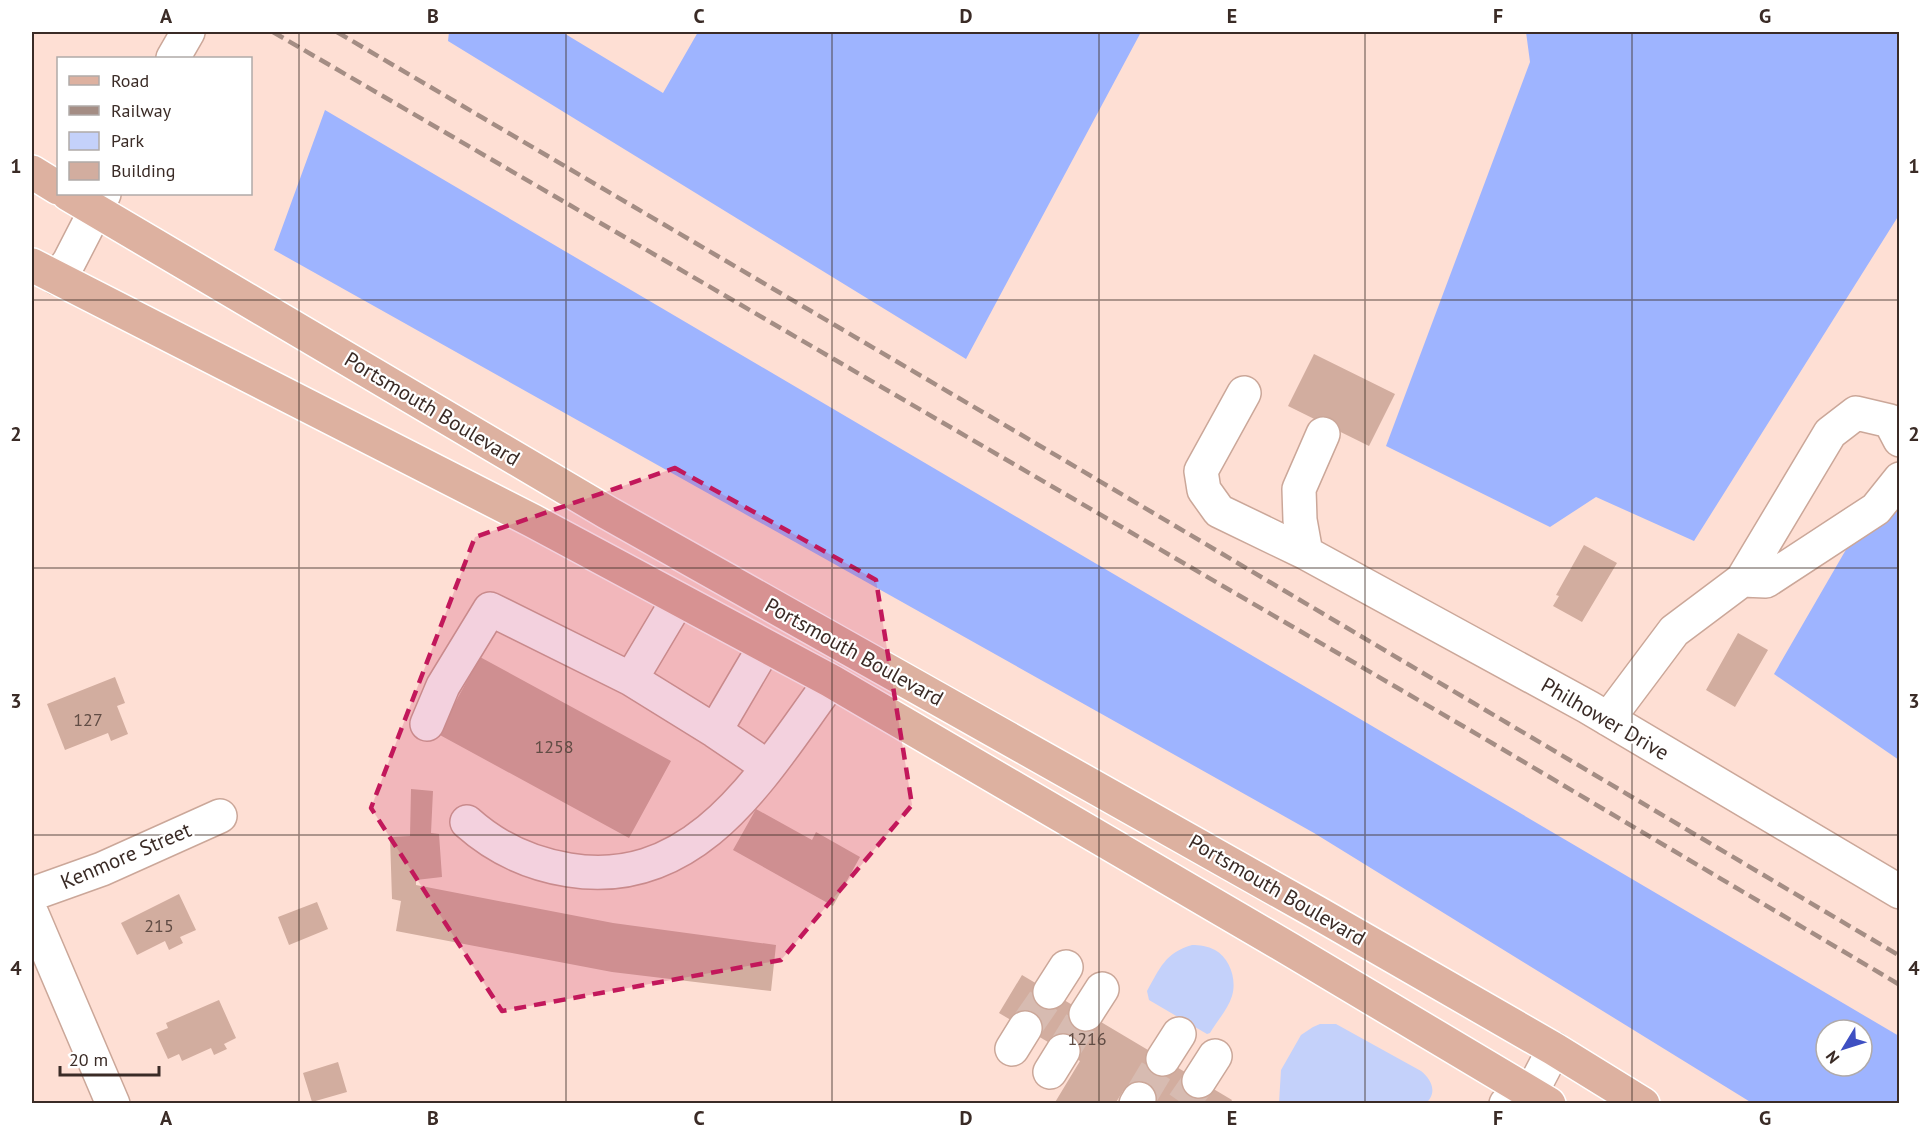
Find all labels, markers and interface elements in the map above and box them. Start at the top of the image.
text: A [160,3,173,29]
text: B [427,3,439,29]
text: C [693,3,705,29]
text: D [960,3,973,29]
text: E [1227,3,1237,29]
text: F [1493,3,1503,29]
text: G [1759,3,1771,29]
legend [57,57,252,195]
text: Road [111,69,149,92]
text: Railway [111,99,172,122]
text: Park [111,129,144,152]
text: 1 [10,153,22,179]
text: 1 [1908,153,1920,179]
text: Building [111,159,175,182]
street label: Portsmouth Boulevard [340,346,525,472]
text: 2 [10,421,22,447]
text: 2 [1908,421,1920,447]
street label: Portsmouth Boulevard [760,591,948,712]
street label: Philhower Drive [1536,671,1674,766]
text: 3 [10,688,22,714]
text: 3 [1908,688,1920,714]
house number: 127 [73,708,103,731]
house number: 1258 [534,735,574,758]
street label: Kenmore Street [56,816,195,895]
street label: Portsmouth Boulevard [1184,828,1371,951]
house number: 215 [144,914,174,937]
text: 4 [10,955,22,981]
text: 4 [1908,955,1920,981]
north arrow [1814,1018,1874,1078]
house number: 1216 [1067,1027,1107,1050]
scale bar [60,1039,159,1077]
text: N [1821,1047,1843,1068]
text: 20 m [69,1048,108,1071]
text: A [160,1105,173,1131]
text: B [427,1105,439,1131]
text: C [693,1105,705,1131]
text: D [960,1105,973,1131]
text: E [1227,1105,1237,1131]
text: F [1493,1105,1503,1131]
text: G [1759,1105,1771,1131]

